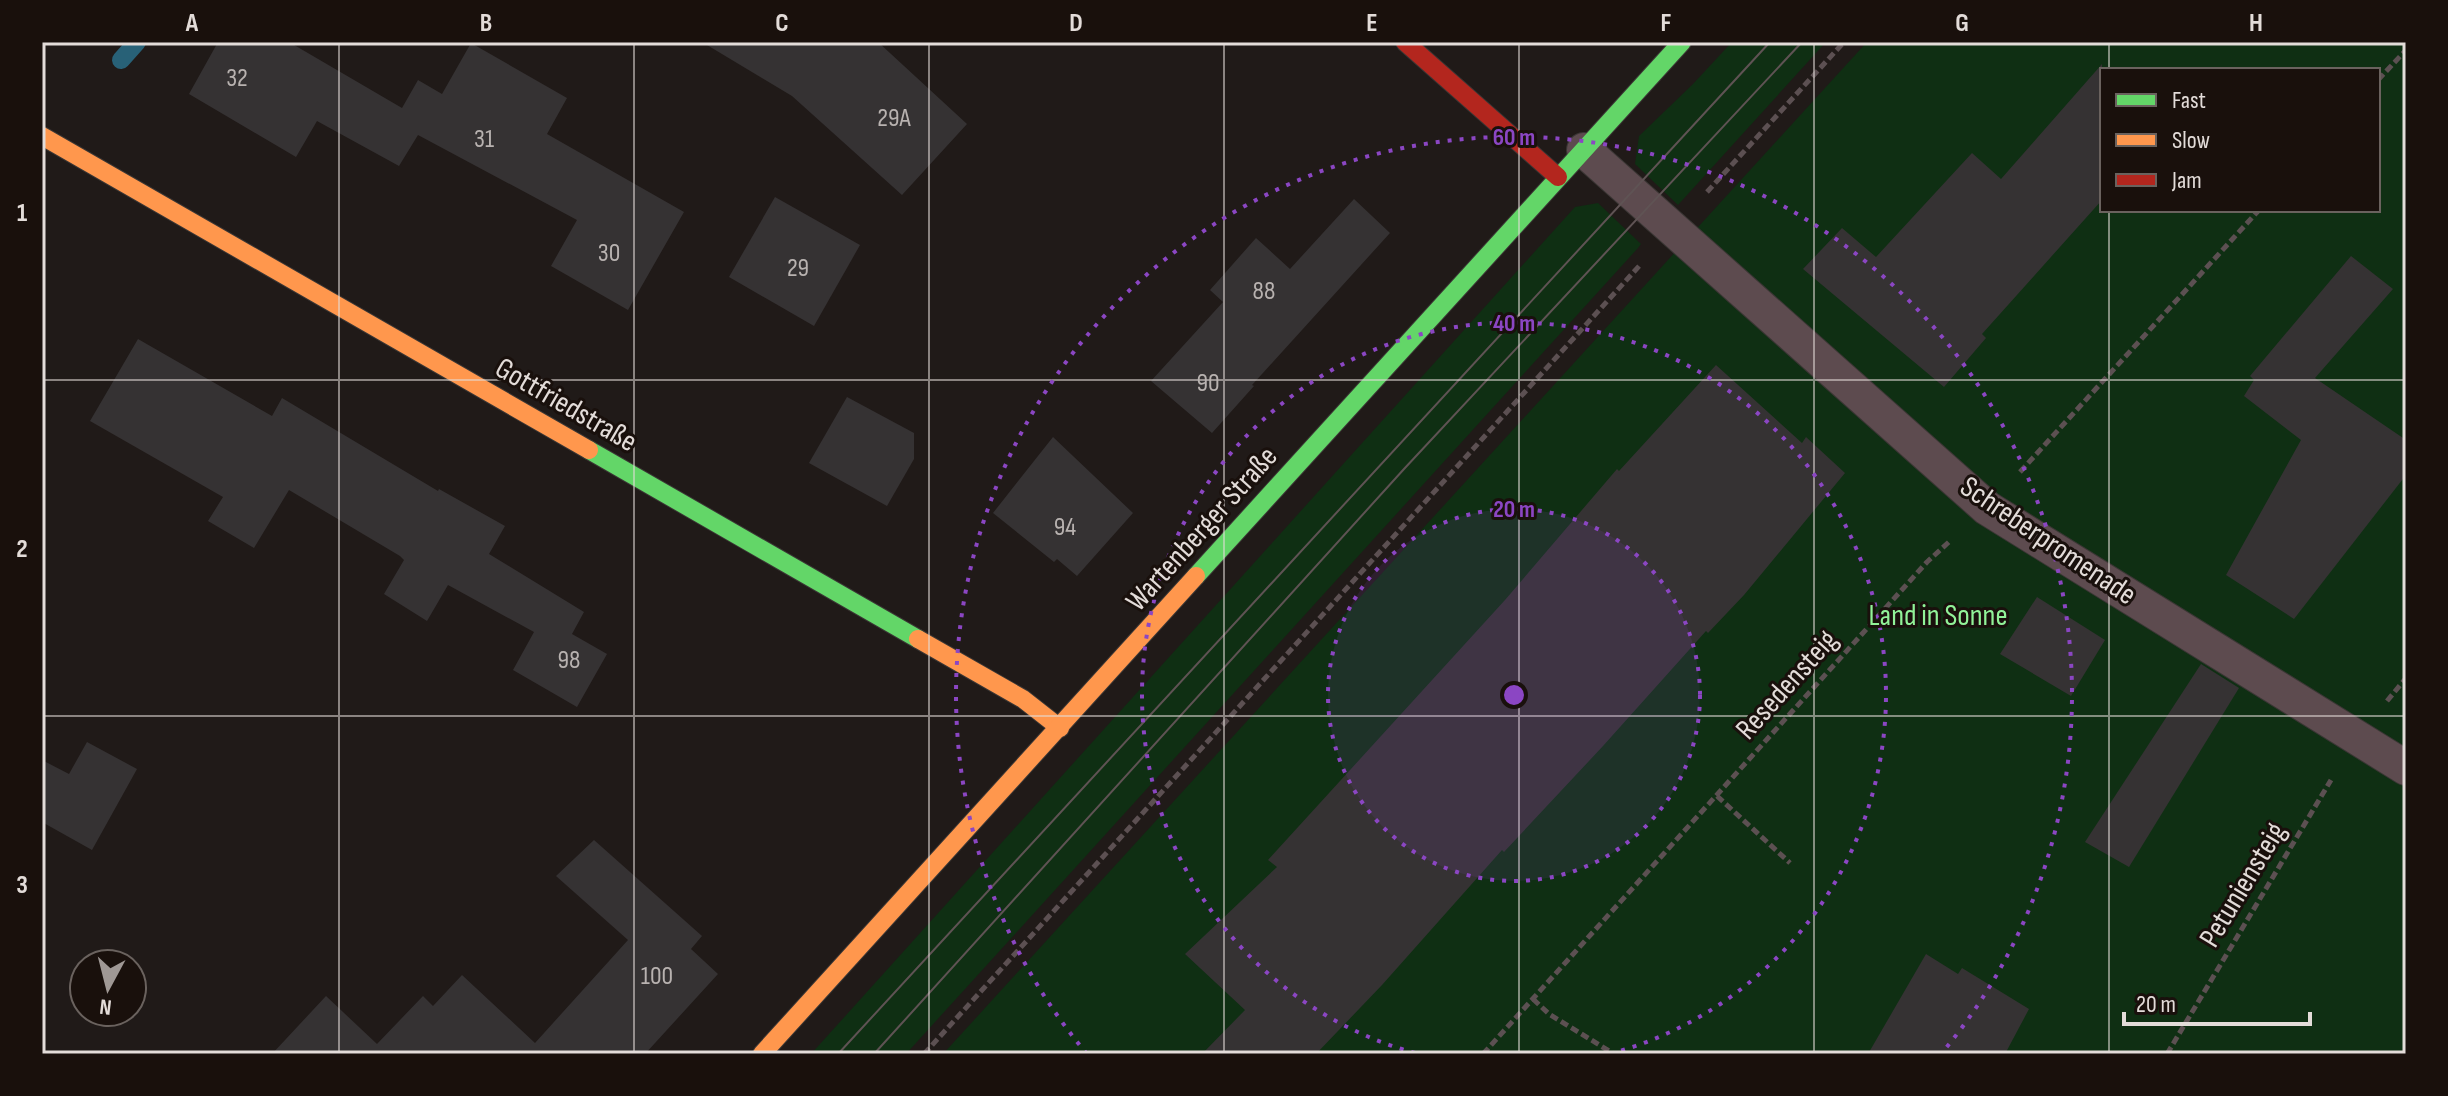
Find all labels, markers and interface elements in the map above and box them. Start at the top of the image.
text: A [185,8,199,39]
text: B [480,8,492,39]
text: C [775,8,789,39]
text: D [1069,8,1083,39]
text: E [1366,8,1378,39]
text: F [1661,8,1672,39]
text: G [1955,8,1969,39]
text: H [2249,8,2263,39]
house number: 32 [226,63,248,94]
legend [2100,68,2380,212]
text: Fast [2172,86,2206,115]
house number: 29A [877,103,912,134]
text: 60 m [1493,123,1535,152]
house number: 31 [474,124,494,155]
text: Slow [2172,126,2210,155]
text: Jam [2171,166,2202,195]
text: 1 [17,198,27,229]
house number: 30 [598,238,620,269]
house number: 29 [787,253,809,284]
house number: 88 [1253,276,1275,307]
text: 40 m [1493,309,1535,338]
street label: Gottfriedstraße [489,350,643,460]
house number: 90 [1196,368,1220,399]
street label: Wartenberger Straße [1119,439,1285,619]
street label: Schreberpromenade [1953,469,2143,613]
text: 20 m [1493,495,1535,524]
house number: 94 [1054,512,1076,543]
text: 2 [16,534,28,565]
park label: Land in Sonne [1869,598,2008,634]
street label: Resedensteig [1728,623,1846,747]
house number: 98 [558,645,580,676]
centre of rings [1500,681,1528,709]
street label: Petuniensteig [2192,816,2294,954]
text: 3 [16,870,28,901]
north arrow [68,948,148,1028]
house number: 100 [641,961,673,992]
scale bar [2124,976,2310,1026]
text: 20 m [2136,990,2176,1019]
text: N [98,992,113,1020]

